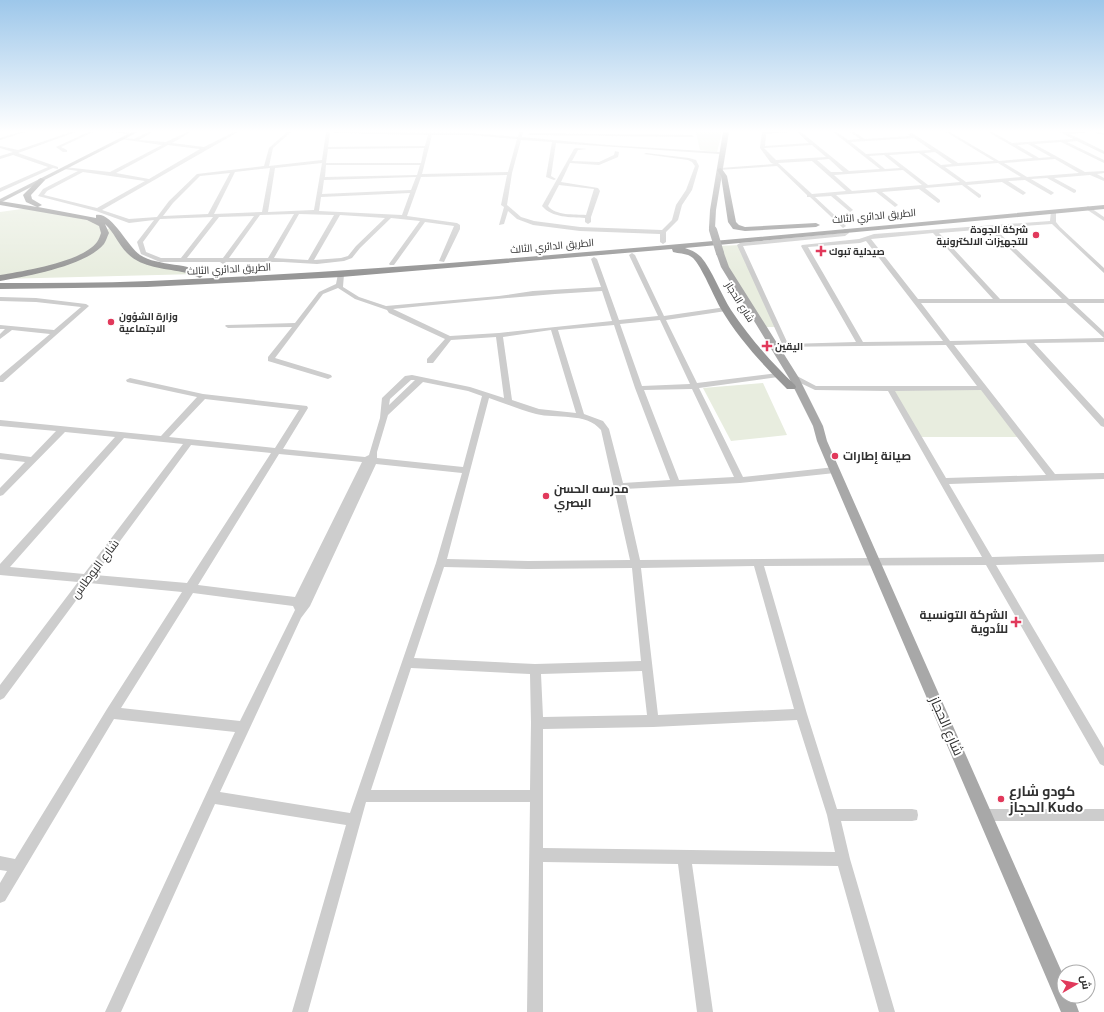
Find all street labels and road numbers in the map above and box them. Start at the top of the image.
street label: الطريق الدائري الثالث [832,206,917,227]
street label: الطريق الدائري الثالث [510,236,595,257]
street label: الطريق الدائري الثالث [187,260,271,279]
street label: شارع الحجاز [722,279,757,325]
street label: شارع البوطاس [67,536,123,602]
street label: شارع الحجاز [926,693,968,759]

